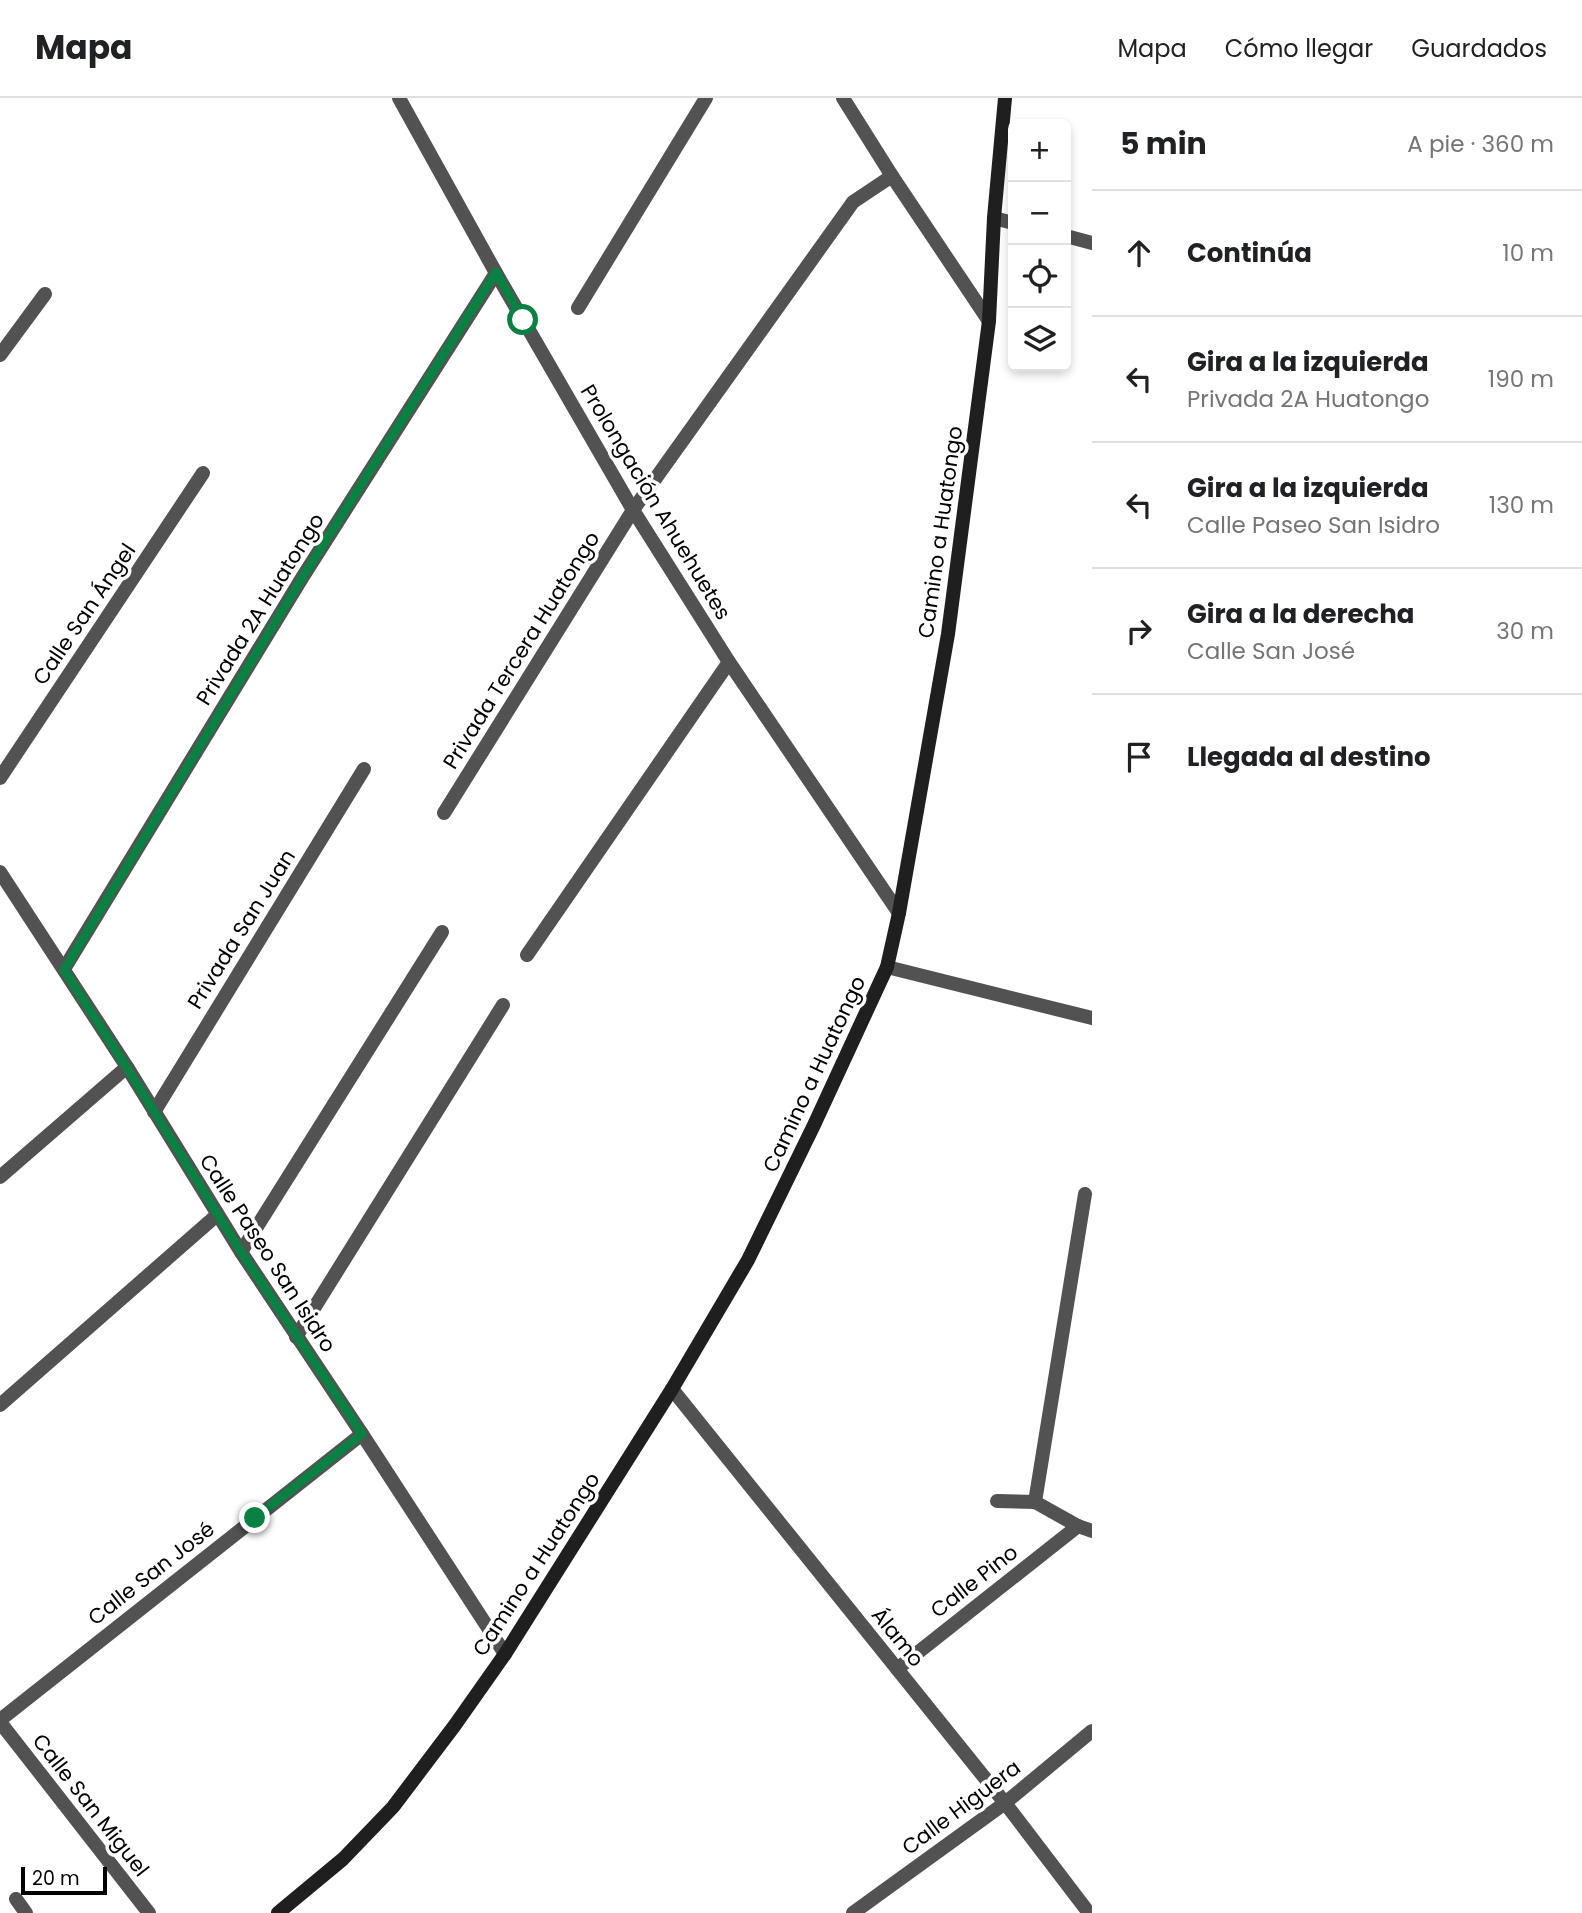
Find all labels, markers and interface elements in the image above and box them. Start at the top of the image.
text: Mapa [35,24,133,71]
text: Mapa [1117,32,1187,65]
text: Cómo llegar [1225,32,1373,65]
text: Guardados [1411,32,1547,65]
map controls [1008,119,1071,371]
button: + [1008,119,1071,182]
text: 5 min [1120,122,1207,165]
text: A pie · 360 m [1407,128,1554,160]
button: − [1008,182,1071,245]
icon: ahead [1120,234,1158,272]
text: Continúa [1187,235,1312,271]
text: 10 m [1502,237,1554,269]
button: locate [1008,245,1071,308]
route start [507,304,538,335]
button: layers [1008,308,1071,371]
text: Gira a la izquierda [1187,344,1429,380]
icon: left [1120,360,1158,398]
text: 190 m [1488,363,1554,395]
street label: Prolongación Ahuehuetes [574,379,738,625]
text: Privada 2A Huatongo [1187,383,1429,415]
street label: Camino a Huatongo [911,424,969,640]
text: Gira a la izquierda [1187,470,1429,506]
icon: left [1120,486,1158,524]
text: 130 m [1489,489,1554,521]
street label: Privada 2A Huatongo [189,507,331,711]
text: Calle Paseo San Isidro [1187,509,1440,541]
street label: Privada Tercera Huatongo [436,526,606,774]
street label: Calle San Ángel [26,538,142,690]
text: Gira a la derecha [1187,596,1415,632]
icon: right [1120,612,1158,650]
text: 30 m [1496,615,1554,647]
text: Calle San José [1187,635,1355,667]
icon: arrive [1120,738,1158,776]
text: Llegada al destino [1187,739,1431,775]
street label: Privada San Juan [180,844,302,1014]
street label: Camino a Huatongo [756,971,872,1177]
street label: Calle Paseo San Isidro [193,1148,343,1358]
street label: Camino a Huatongo [466,1466,606,1662]
route end [239,1502,270,1533]
street label: Calle San José [82,1514,220,1632]
street label: Calle Pino [924,1538,1024,1624]
street label: Álamo [865,1601,931,1673]
street label: Calle San Miguel [26,1728,156,1882]
street label: Calle Higuera [896,1753,1026,1861]
scale bar [21,1864,107,1896]
text: 20 m [32,1865,80,1892]

